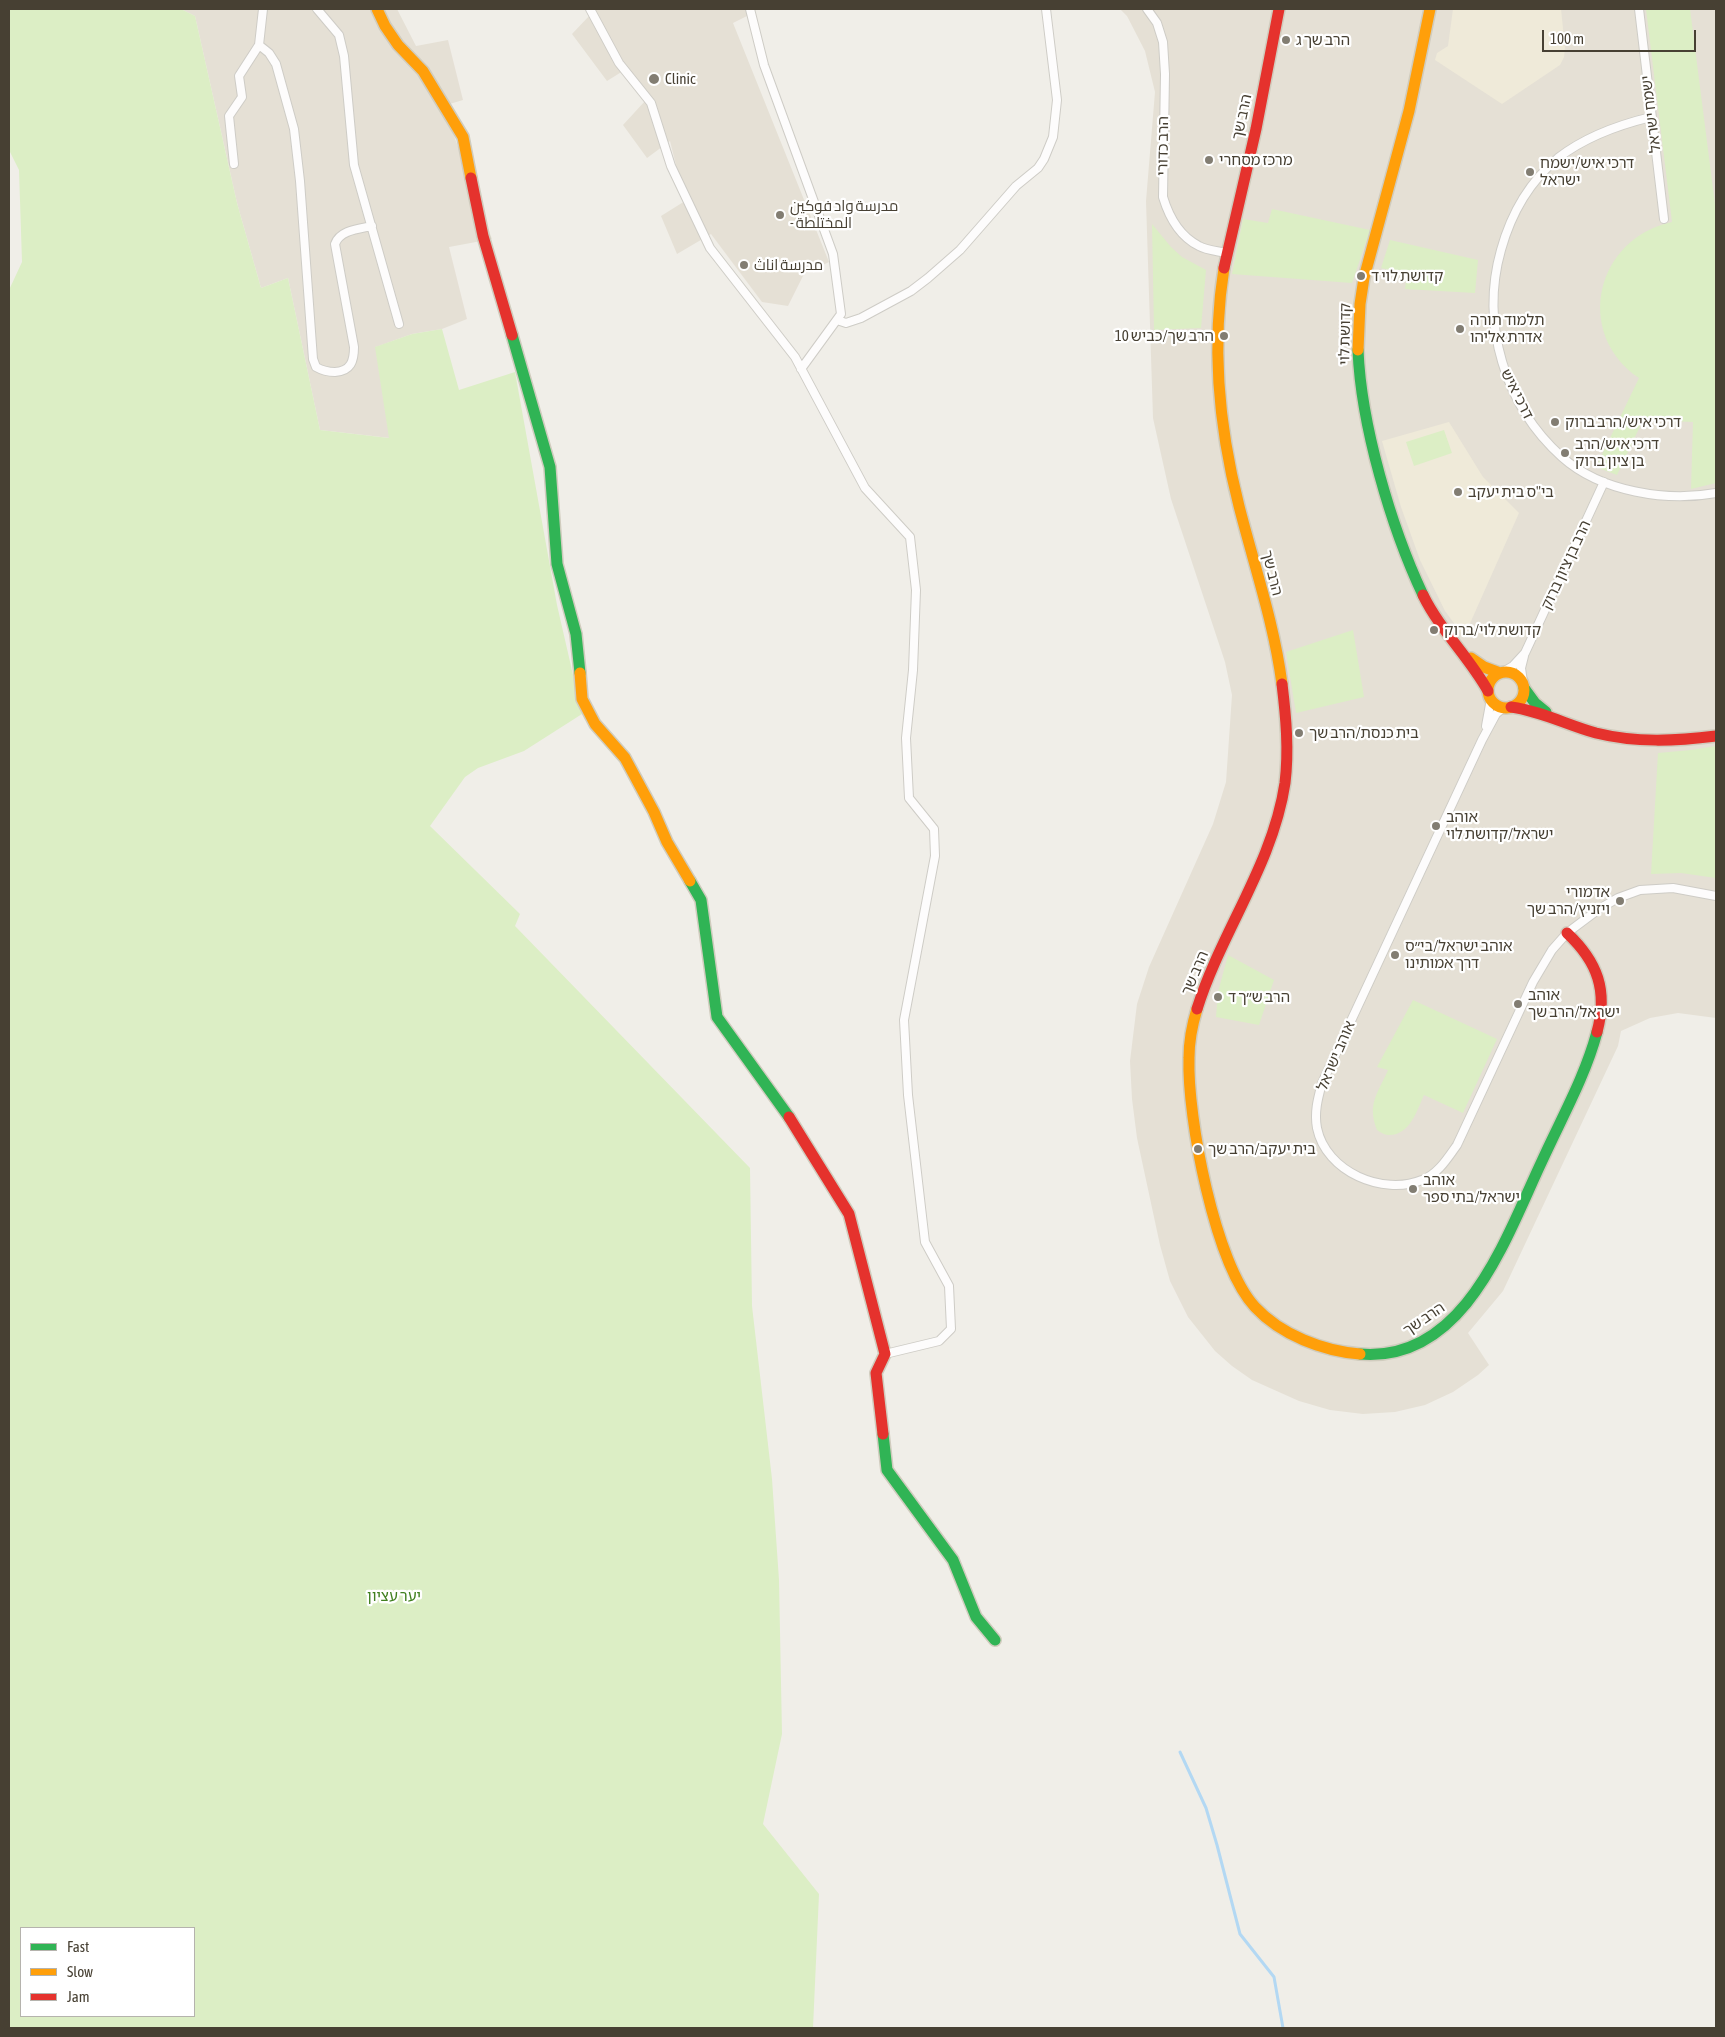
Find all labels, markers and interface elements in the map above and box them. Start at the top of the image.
scale bar [1545,20,1699,52]
text: 100 m [1550,30,1584,47]
place label: הרב שך ג [1296,31,1350,49]
marker: הרב שך ג [1280,34,1292,46]
place label: Clinic [665,70,695,88]
marker: Clinic [647,72,661,86]
street label: ישמח ישראל [1637,74,1665,154]
street label: הרב שך [1228,92,1256,142]
street label: הרב כדורי [1153,116,1173,176]
place label: מרכז מסחרי [1219,151,1293,169]
marker: מרכז מסחרי [1203,154,1215,166]
place label: דרכי איש/ישמח ישראל [1540,154,1634,189]
marker: דרכי איש/ישמח ישראל [1524,166,1536,178]
place label: مدرسة واد فوكين - المختلطة [790,197,898,232]
marker: مدرسة واد فوكين - المختلطة [774,209,786,221]
place label: مدرسة اناث [754,256,823,274]
marker: مدرسة اناث [738,259,750,271]
place label: קדושת לוי ד [1371,267,1443,285]
marker: קדושת לוי ד [1355,270,1367,282]
street label: קדושת לוי [1335,303,1355,365]
place label: תלמוד תורה אדרת אליהו [1470,311,1545,346]
marker: תלמוד תורה אדרת אליהו [1454,323,1466,335]
place label: הרב שך/כביש 10 [1115,327,1214,345]
marker: הרב שך/כביש 10 [1218,330,1230,342]
street label: דרכי איש [1497,366,1537,422]
place label: דרכי איש/הרב ברוק [1565,413,1681,431]
marker: דרכי איש/הרב ברוק [1549,416,1561,428]
place label: דרכי איש/הרב בן ציון ברוק [1575,435,1659,470]
marker: דרכי איש/הרב בן ציון ברוק [1559,447,1571,459]
place label: בי"ס בית יעקב [1468,483,1554,501]
marker: בי"ס בית יעקב [1452,486,1464,498]
street label: הרב בן ציון ברוק [1537,517,1595,613]
street label: הרב שך [1258,548,1286,598]
place label: קדושת לוי/ברוק [1444,621,1541,639]
marker: קדושת לוי/ברוק [1428,624,1440,636]
place label: בית כנסת/הרב שך [1309,724,1419,742]
marker: בית כנסת/הרב שך [1293,727,1305,739]
place label: אוהב ישראל/קדושת לוי [1446,808,1553,843]
marker: אוהב ישראל/קדושת לוי [1430,820,1442,832]
place label: אדמורי ויזניץ/הרב שך [1527,883,1610,918]
marker: אדמורי ויזניץ/הרב שך [1614,895,1626,907]
place label: אוהב ישראל/בי״ס דרך אמותינו [1405,937,1513,972]
street label: הרב שך [1178,948,1212,998]
marker: אוהב ישראל/בי״ס דרך אמותינו [1389,949,1401,961]
place label: אוהב ישראל/הרב שך [1528,986,1620,1021]
place label: הרב ש״ך ד [1228,988,1290,1006]
marker: הרב ש״ך ד [1212,991,1224,1003]
marker: אוהב ישראל/הרב שך [1512,998,1524,1010]
street label: אוהב ישראל [1313,1018,1359,1094]
place label: בית יעקב/הרב שך [1208,1140,1316,1158]
marker: בית יעקב/הרב שך [1192,1143,1204,1155]
place label: אוהב ישראל/בתי ספר [1423,1171,1520,1206]
marker: אוהב ישראל/בתי ספר [1407,1183,1419,1195]
street label: הרב שך [1400,1299,1448,1339]
park label: יער עציון [367,1587,421,1605]
legend [20,1927,195,2017]
text: Fast [67,1938,89,1955]
text: Slow [67,1963,93,1980]
text: Jam [67,1988,90,2005]

